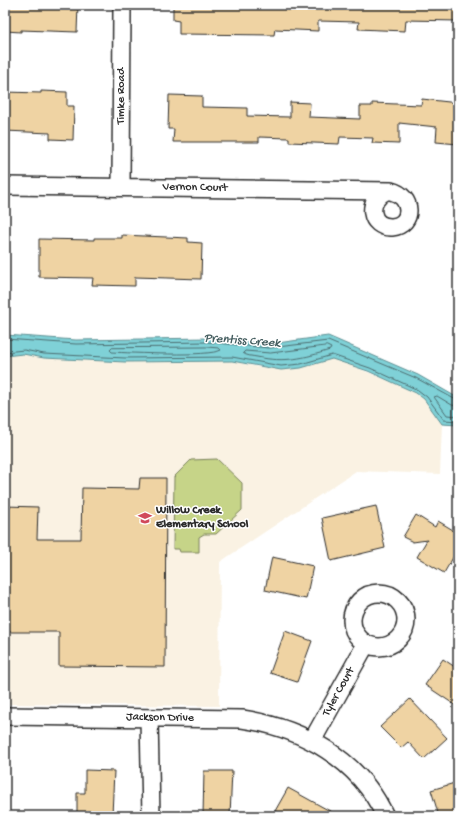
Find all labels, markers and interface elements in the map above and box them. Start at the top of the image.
street label: Timke Road [115,67,129,125]
street label: Vernon Court [161,180,229,196]
water label: Prentiss Creek [203,331,282,351]
place label: Willow Creek Elementary School [155,504,249,532]
school or university icon: Willow Creek Elementary School [137,510,153,526]
street label: Tyler Court [319,664,359,720]
street label: Jackson Drive [126,710,195,726]

